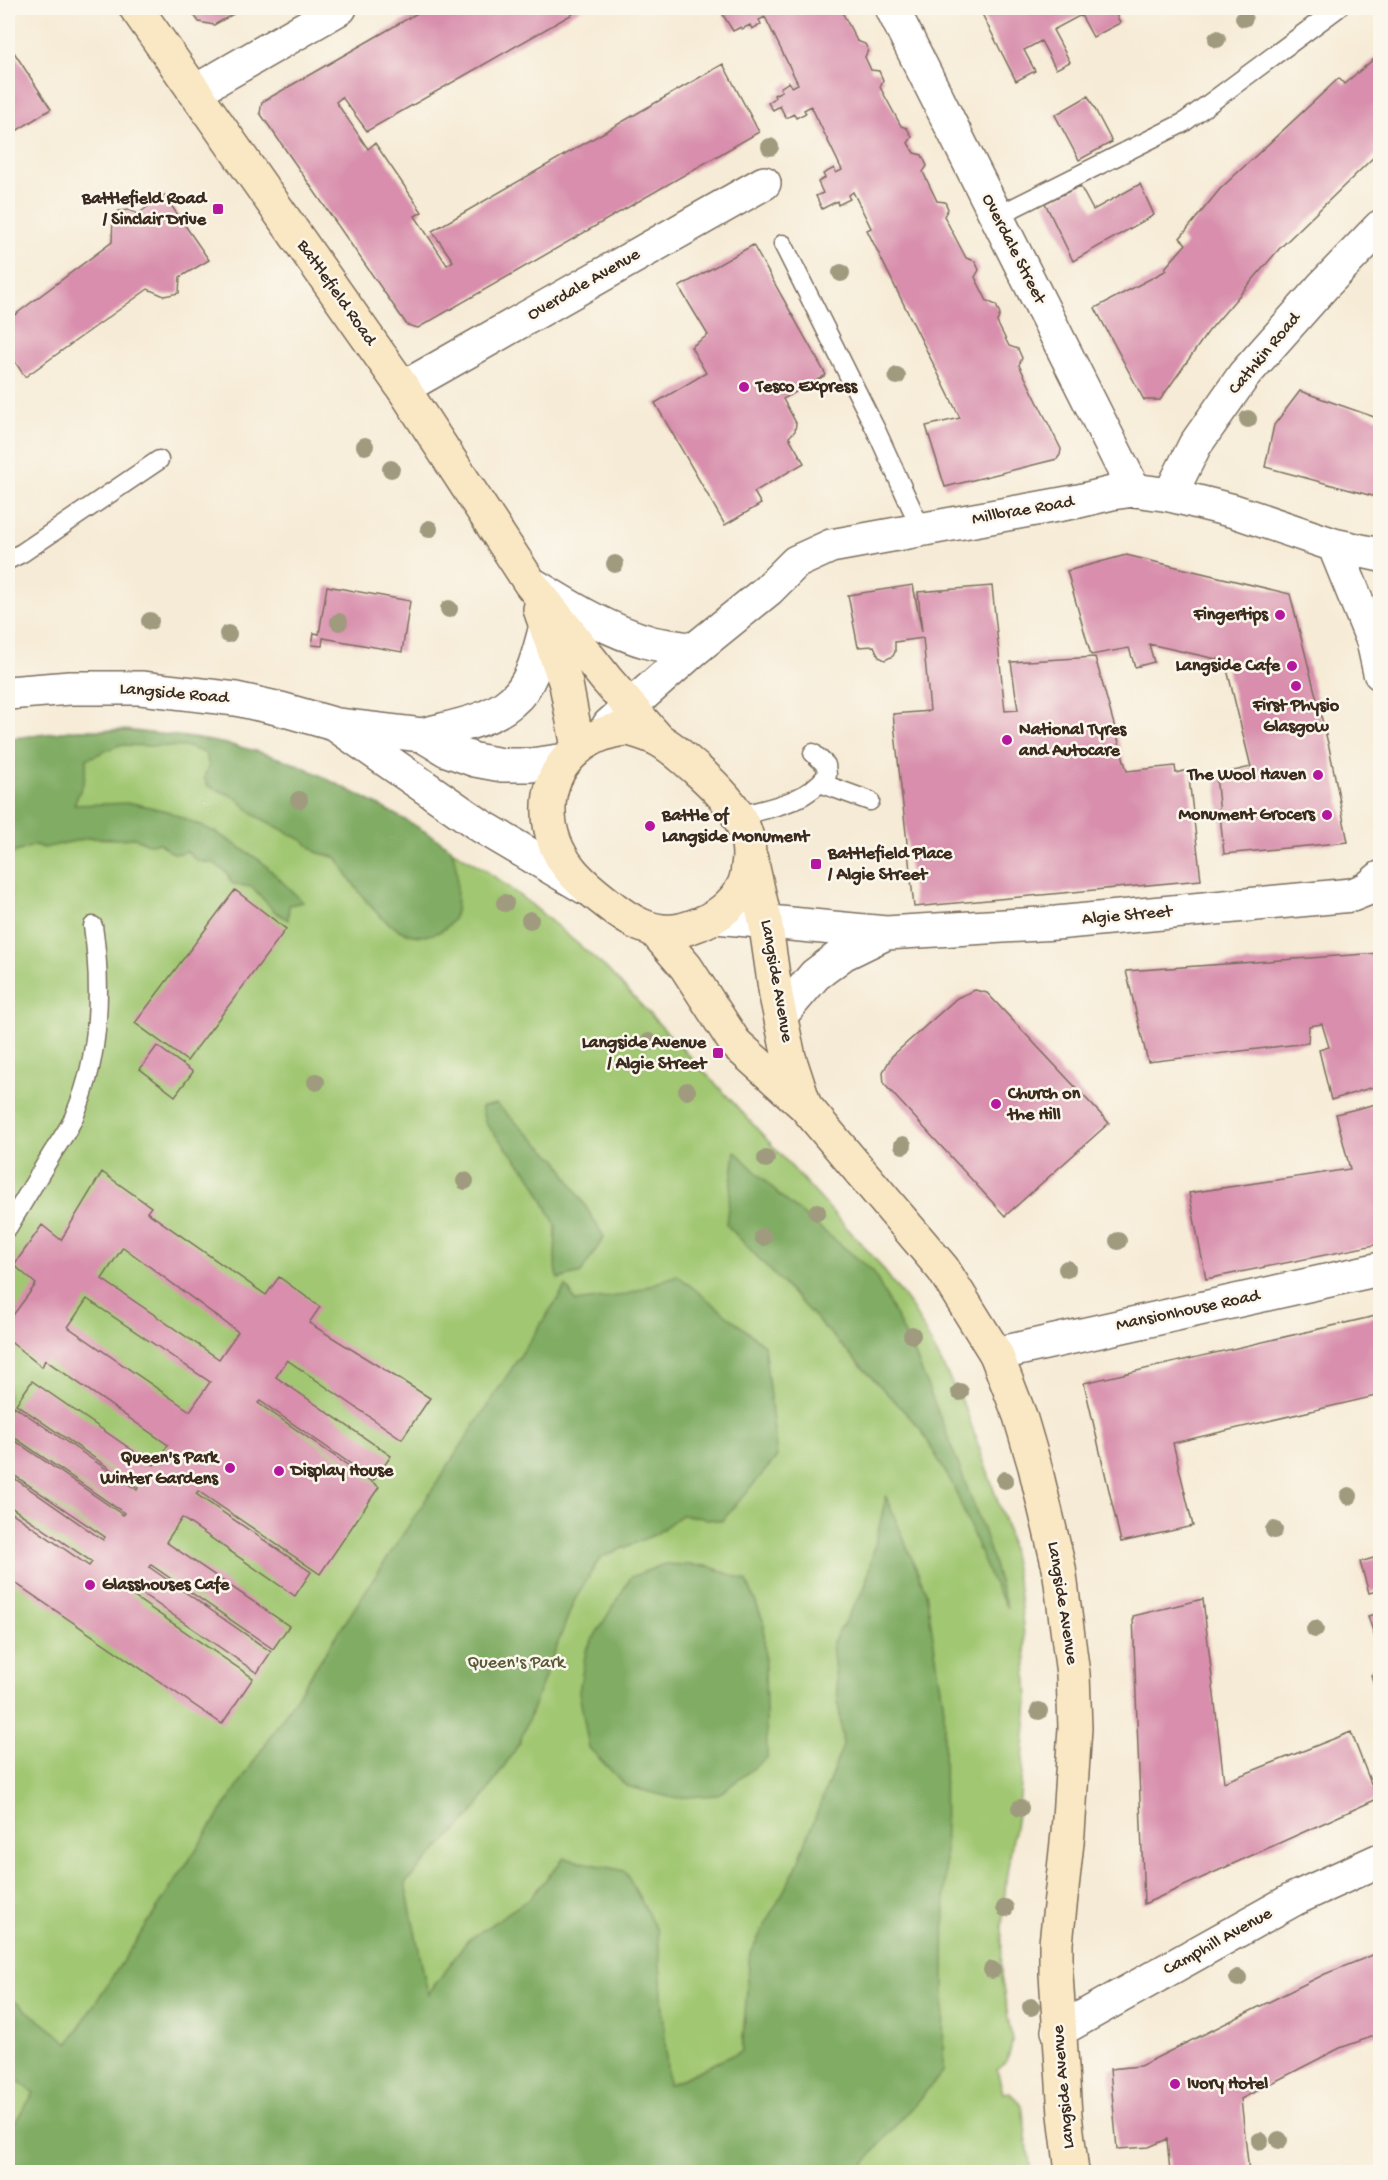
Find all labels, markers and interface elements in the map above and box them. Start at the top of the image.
place label: Battlefield Road / Sinclair Drive [81,189,208,231]
street label: Overdale Street [976,191,1050,309]
marker: Battlefield Road / Sinclair Drive [211,202,225,216]
street label: Battlefield Road [291,235,381,351]
street label: Overdale Avenue [524,244,645,326]
street label: Cathkin Road [1225,308,1306,399]
place label: Tesco Express [754,377,858,398]
marker: Tesco Express [737,380,751,394]
street label: Millbrae Road [970,491,1077,530]
place label: Fingertips [1193,605,1269,626]
marker: Fingertips [1273,608,1287,622]
place label: Langside Cafe [1175,656,1281,677]
marker: Langside Cafe [1285,659,1299,673]
street label: Langside Road [119,679,231,709]
marker: First Physio Glasgow [1289,679,1303,693]
place label: First Physio Glasgow [1252,696,1340,738]
place label: National Tyres and Autocare [1018,720,1128,762]
marker: National Tyres and Autocare [1000,733,1014,747]
place label: The Wool Haven [1186,765,1306,786]
marker: The Wool Haven [1311,768,1325,782]
place label: Monument Grocers [1178,805,1316,826]
place label: Battle of Langside Monument [661,806,810,848]
marker: Monument Grocers [1320,808,1334,822]
marker: Battle of Langside Monument [643,819,657,833]
place label: Battlefield Place / Algie Street [827,844,953,886]
marker: Battlefield Place / Algie Street [809,857,823,871]
street label: Algie Street [1081,901,1175,930]
street label: Langside Avenue [755,918,797,1045]
place label: Langside Avenue / Algie Street [582,1033,708,1075]
marker: Langside Avenue / Algie Street [711,1046,725,1060]
place label: Church on the Hill [1006,1084,1081,1126]
marker: Church on the Hill [989,1097,1003,1111]
street label: Mansionhouse Road [1114,1285,1263,1336]
place label: Queen's Park Winter Gardens [99,1448,220,1490]
marker: Queen's Park Winter Gardens [223,1461,237,1475]
place label: Display House [289,1461,394,1482]
marker: Display House [272,1464,286,1478]
street label: Langside Avenue [1042,1540,1082,1667]
place label: Glasshouses Cafe [102,1575,230,1596]
marker: Glasshouses Cafe [83,1578,97,1592]
park label: Queen's Park [467,1653,567,1674]
street label: Camphill Avenue [1160,1903,1277,1981]
street label: Langside Avenue [1048,2024,1080,2150]
place label: Ivory Hotel [1187,2074,1268,2095]
marker: Ivory Hotel [1168,2077,1182,2091]

